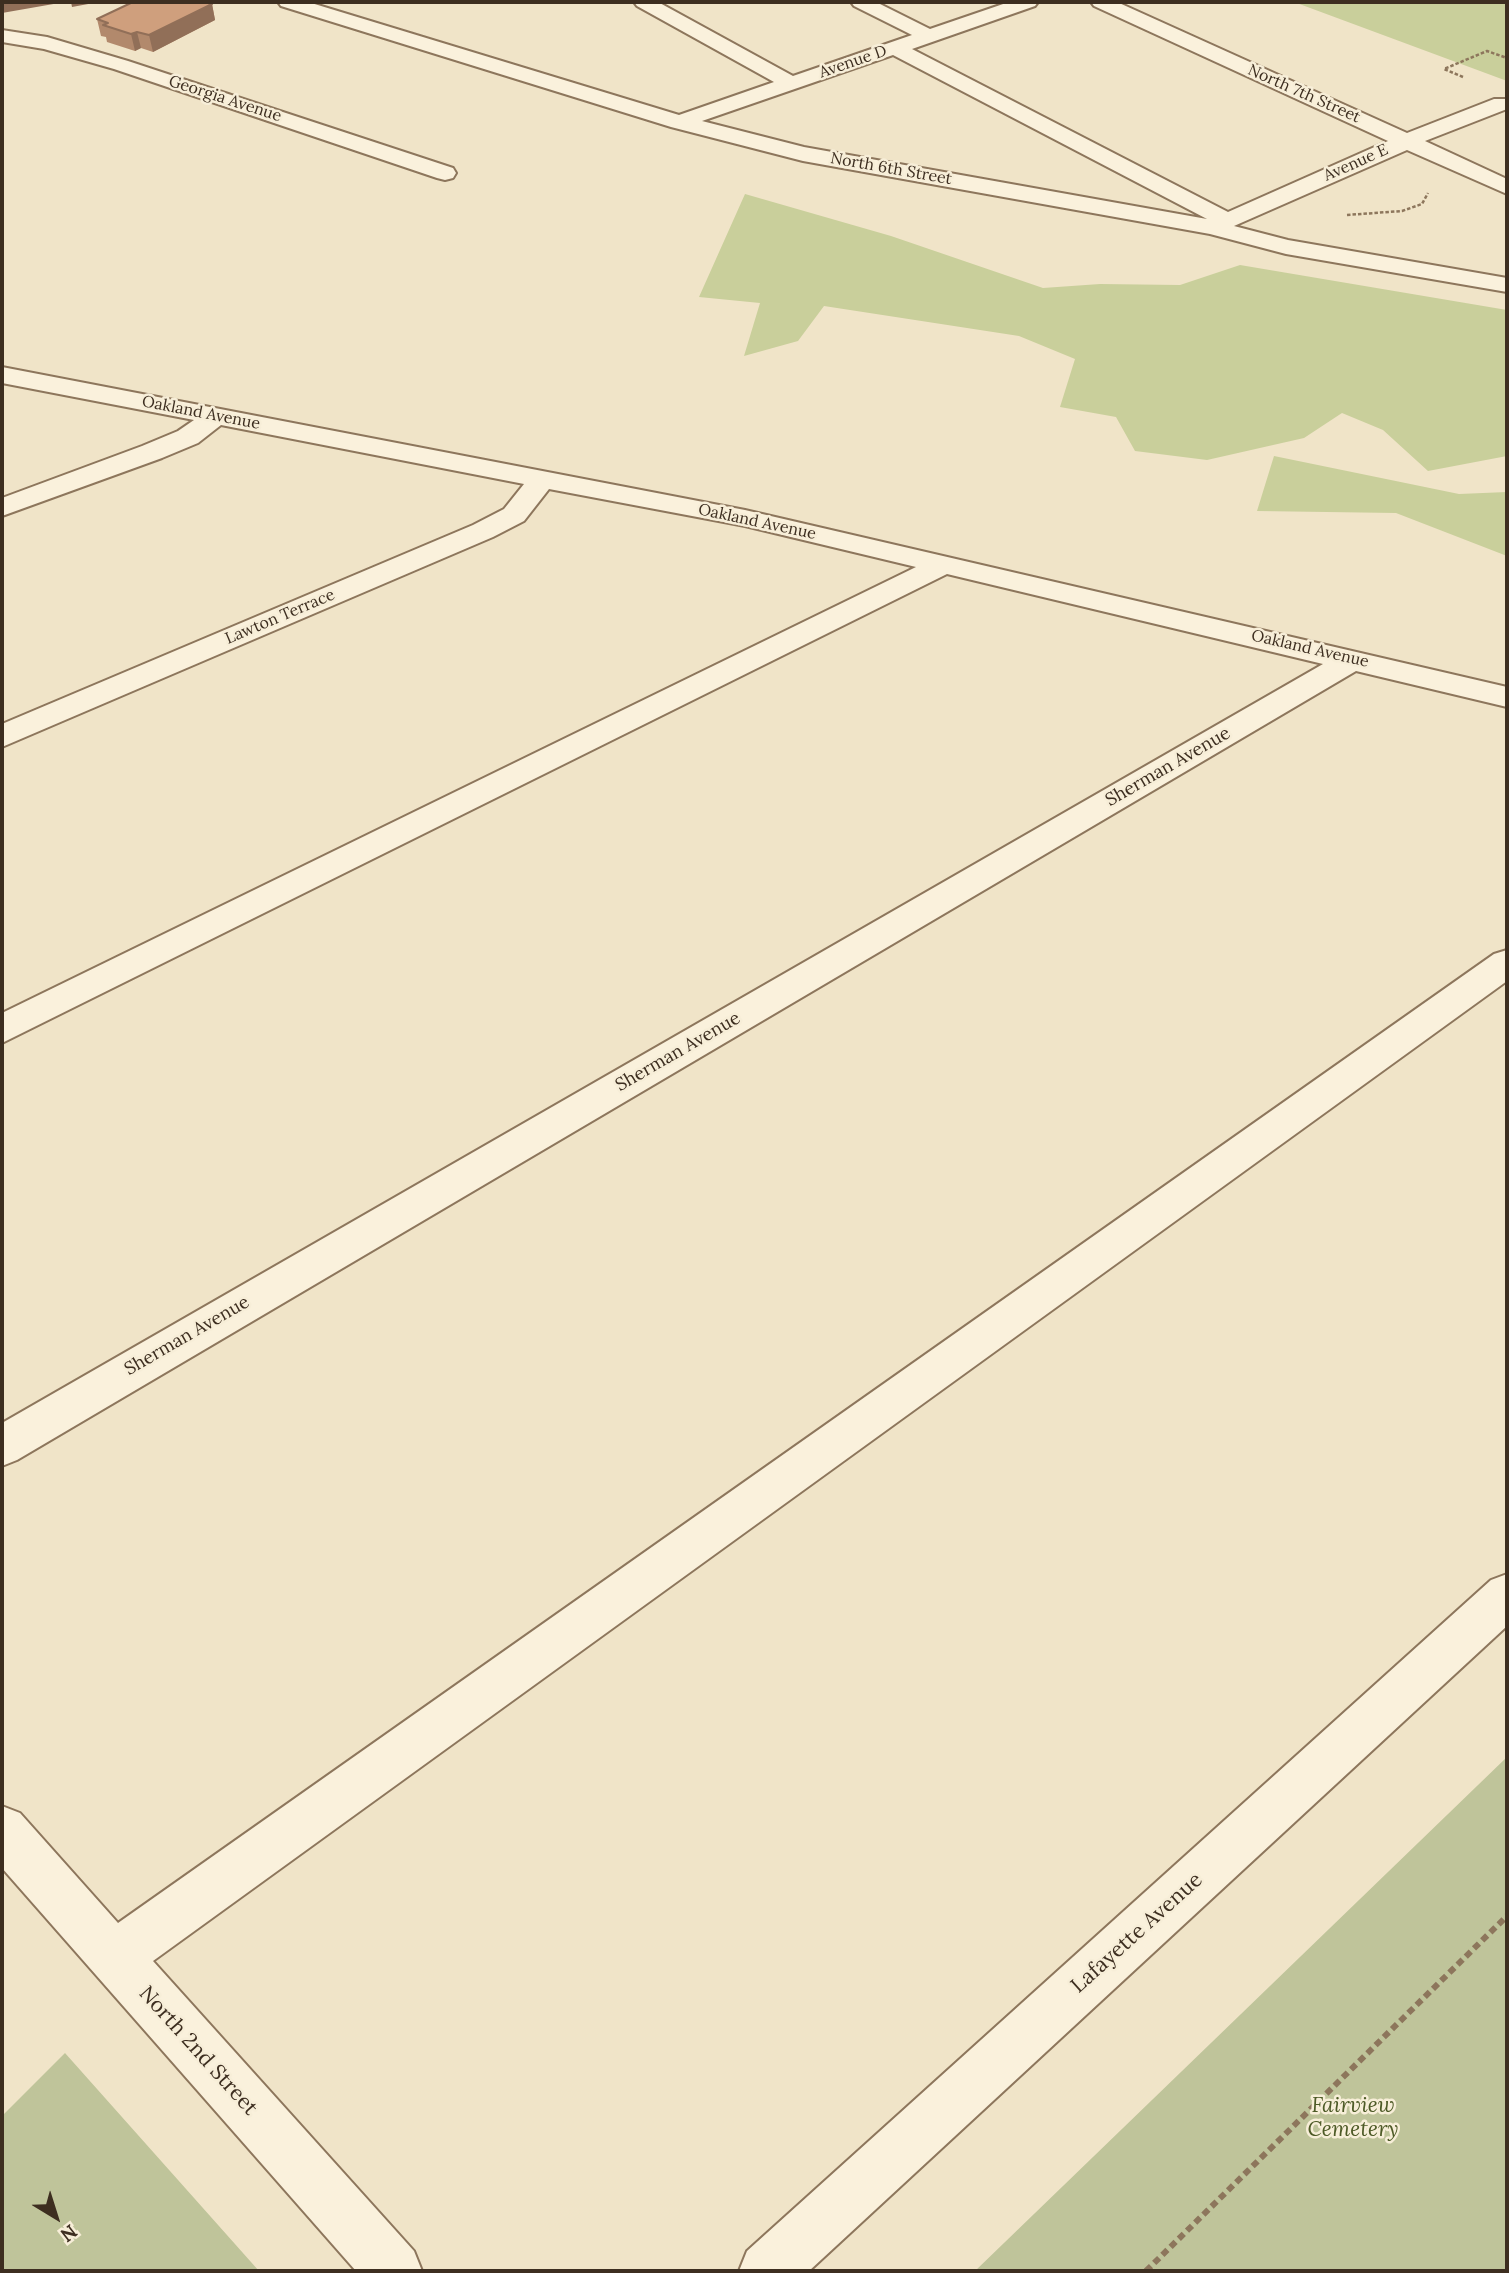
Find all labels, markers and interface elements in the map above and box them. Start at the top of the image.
street label: Avenue D [817,41,889,83]
street label: North 7th Street [1245,61,1363,127]
street label: Georgia Avenue [166,72,284,126]
street label: Avenue E [1321,140,1391,186]
street label: North 6th Street [829,149,953,189]
street label: Oakland Avenue [140,392,262,434]
street label: Oakland Avenue [696,500,818,544]
street label: Lawton Terrace [222,585,338,649]
street label: Oakland Avenue [1249,626,1371,672]
street label: Sherman Avenue [1102,722,1234,812]
street label: Sherman Avenue [612,1007,744,1097]
street label: Sherman Avenue [121,1291,253,1381]
street label: Lafayette Avenue [1066,1867,1208,1999]
street label: North 2nd Street [133,1981,263,2121]
park label: Fairview Cemetery [1307,2093,1399,2143]
north arrow [21,2182,91,2252]
text: N [56,2220,82,2248]

